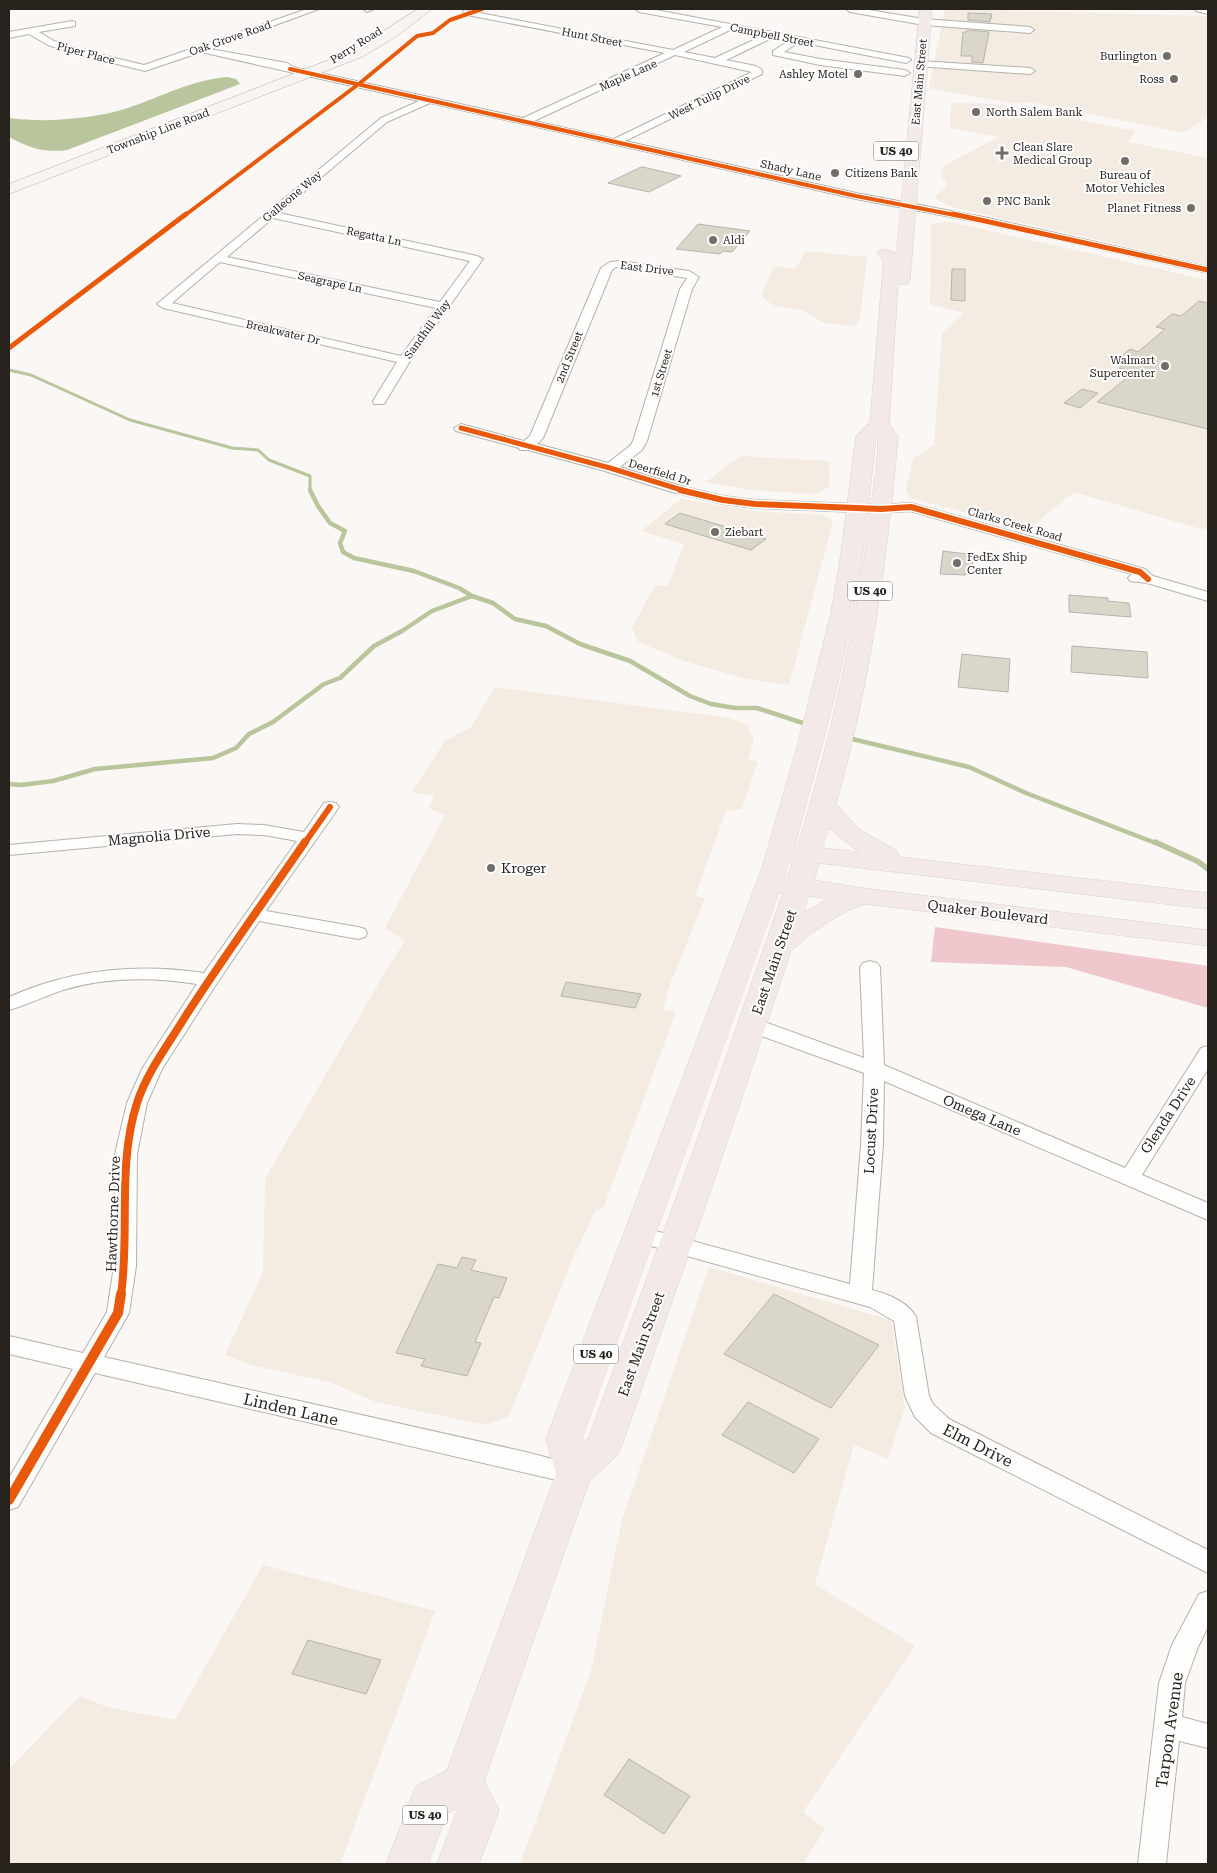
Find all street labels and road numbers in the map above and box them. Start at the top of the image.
street label: Oak Grove Road [187,18,273,59]
street label: Campbell Street [729,21,815,50]
street label: Perry Road [328,24,384,66]
street label: Hunt Street [560,25,623,50]
street label: East Main Street [909,38,930,126]
street label: Piper Place [55,39,116,67]
street label: Maple Lane [597,57,659,94]
street label: West Tulip Drive [667,72,752,123]
street label: Township Line Road [105,106,211,157]
road number: US 40 [874,142,918,160]
street label: Shady Lane [759,157,823,184]
street label: Galleone Way [260,168,325,225]
street label: Regatta Ln [345,224,403,249]
street label: East Drive [619,259,674,278]
street label: Seagrape Ln [297,269,363,296]
street label: Sandhill Way [402,297,454,361]
street label: Breakwater Dr [245,318,322,347]
street label: 2nd Street [553,329,586,385]
street label: 1st Street [648,347,675,399]
street label: Deerfield Dr [627,457,693,488]
street label: Clarks Creek Road [966,505,1064,544]
road number: US 40 [848,582,892,600]
street label: Magnolia Drive [107,824,211,848]
street label: Quaker Boulevard [927,897,1049,927]
street label: East Main Street [749,907,799,1017]
street label: Glenda Drive [1137,1073,1199,1156]
street label: Locust Drive [861,1087,881,1174]
street label: Omega Lane [940,1091,1024,1139]
street label: Hawthorne Drive [103,1155,123,1272]
street label: East Main Street [615,1290,667,1398]
road number: US 40 [574,1345,618,1364]
street label: Linden Lane [242,1389,340,1430]
street label: Elm Drive [940,1420,1016,1471]
street label: Tarpon Avenue [1152,1671,1187,1789]
road number: US 40 [402,1806,448,1824]

